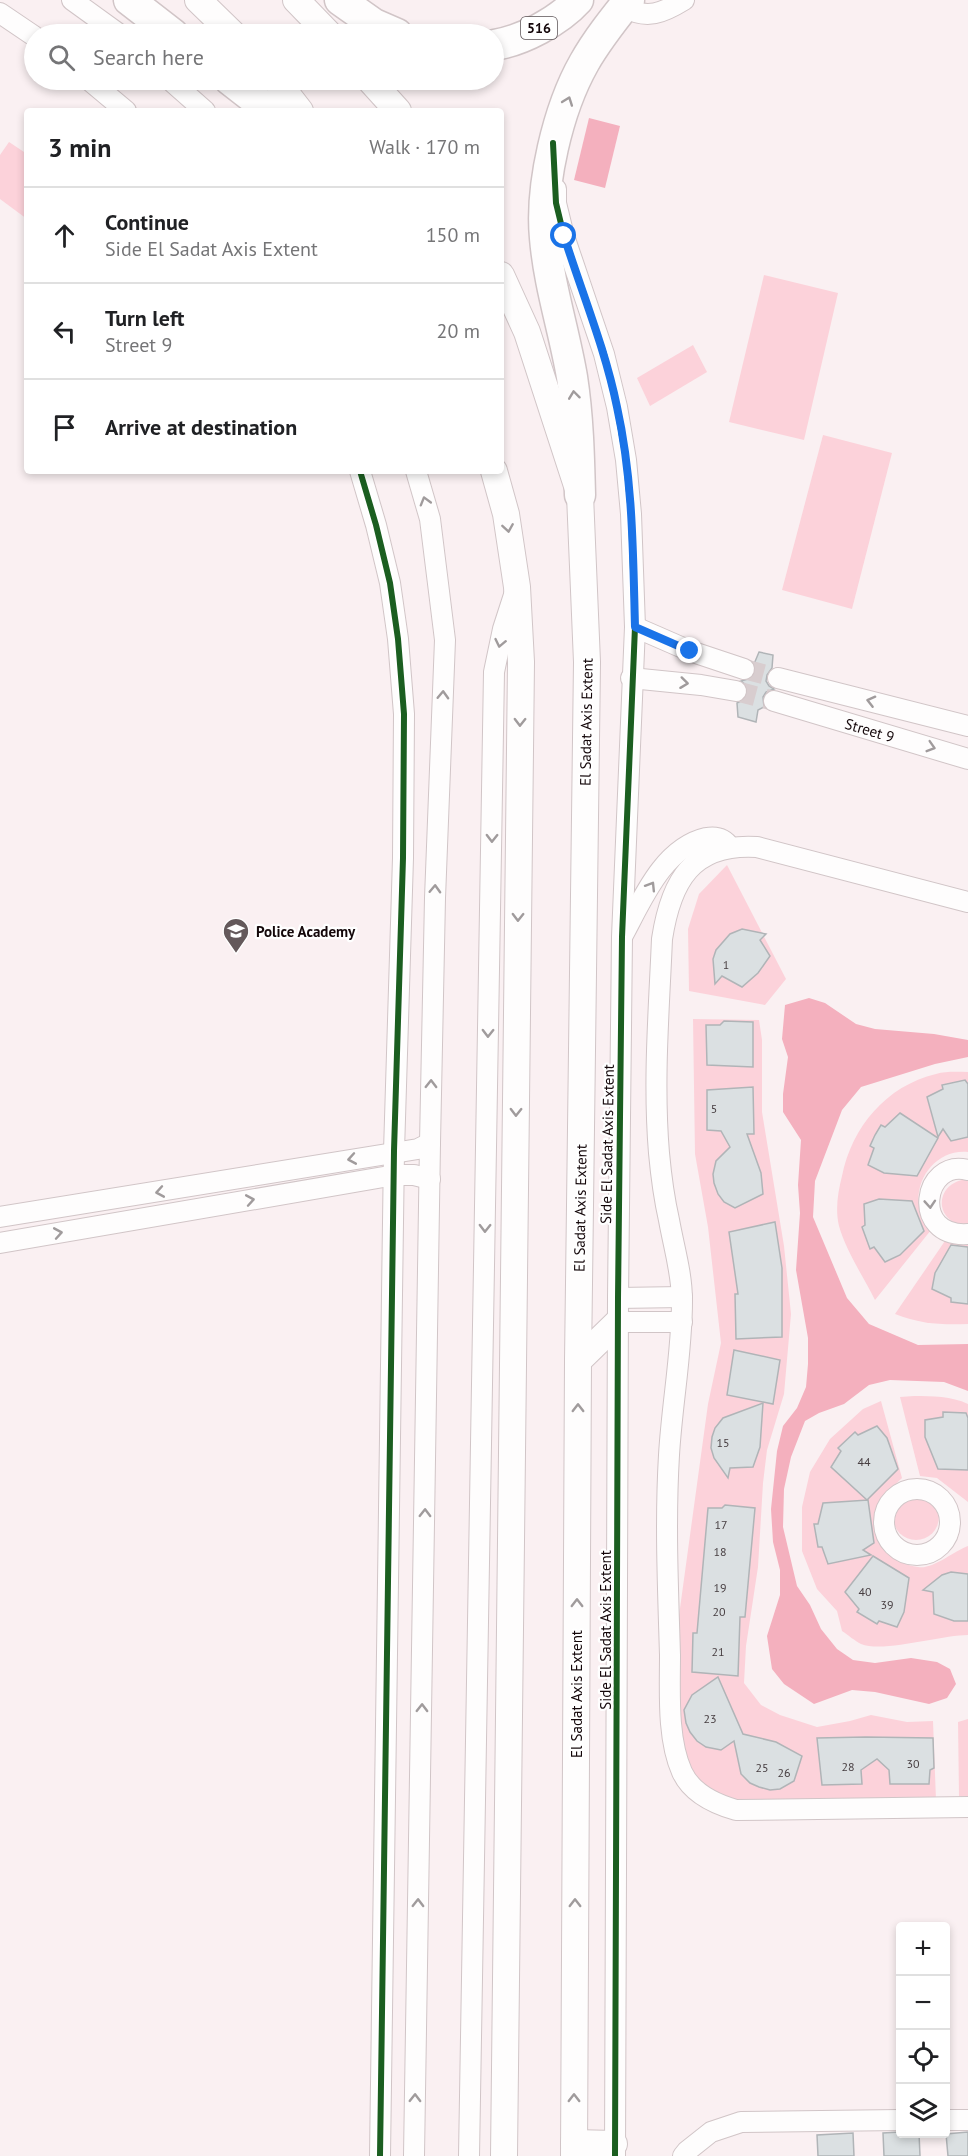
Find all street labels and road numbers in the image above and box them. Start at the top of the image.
road number: 516 [521,17,557,39]
street label: El Sadat Axis Extent [575,658,597,786]
street label: Street 9 [843,713,897,746]
street label: Side El Sadat Axis Extent [596,1064,618,1224]
street label: El Sadat Axis Extent [569,1144,591,1272]
street label: Side El Sadat Axis Extent [596,1550,615,1710]
street label: El Sadat Axis Extent [567,1630,586,1758]

